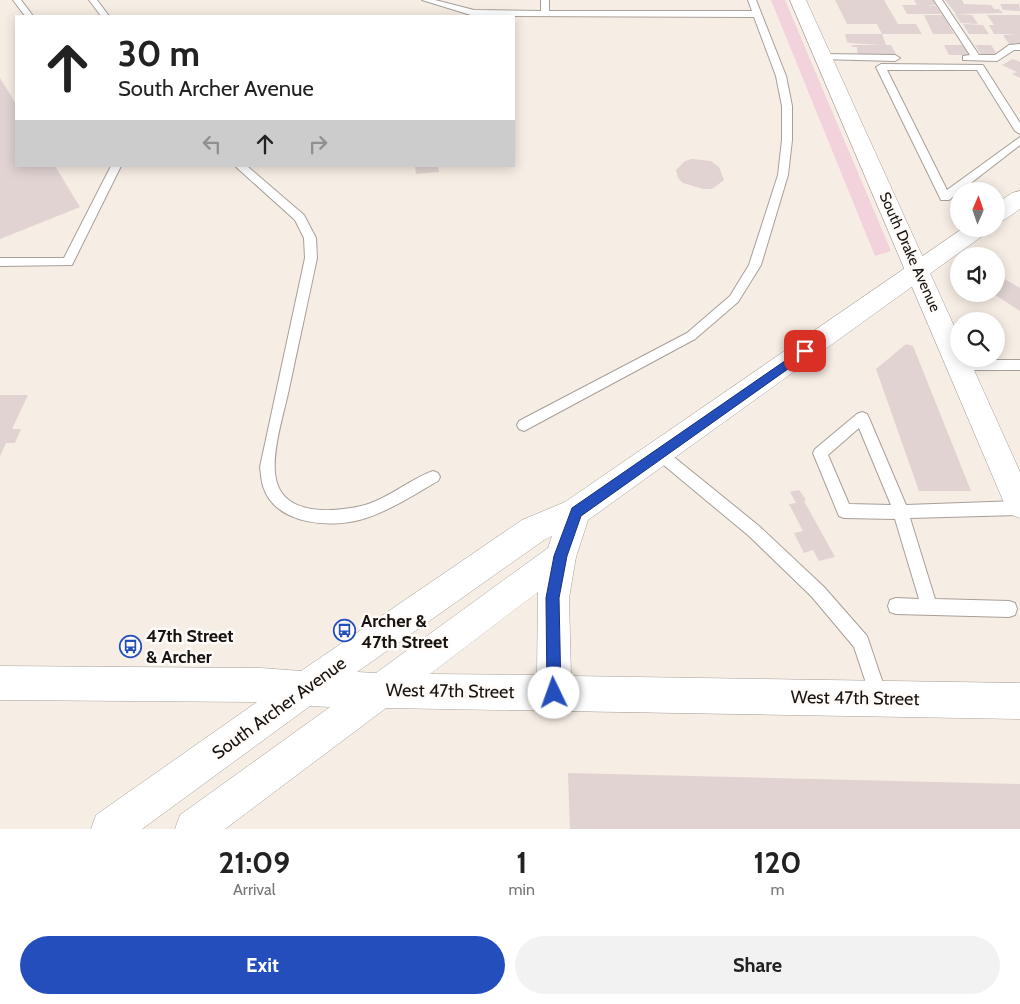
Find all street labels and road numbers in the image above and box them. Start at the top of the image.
street label: South Drake Avenue [876,189,945,315]
street label: South Archer Avenue [208,652,350,764]
street label: West 47th Street [385,679,515,703]
street label: West 47th Street [790,686,920,710]

